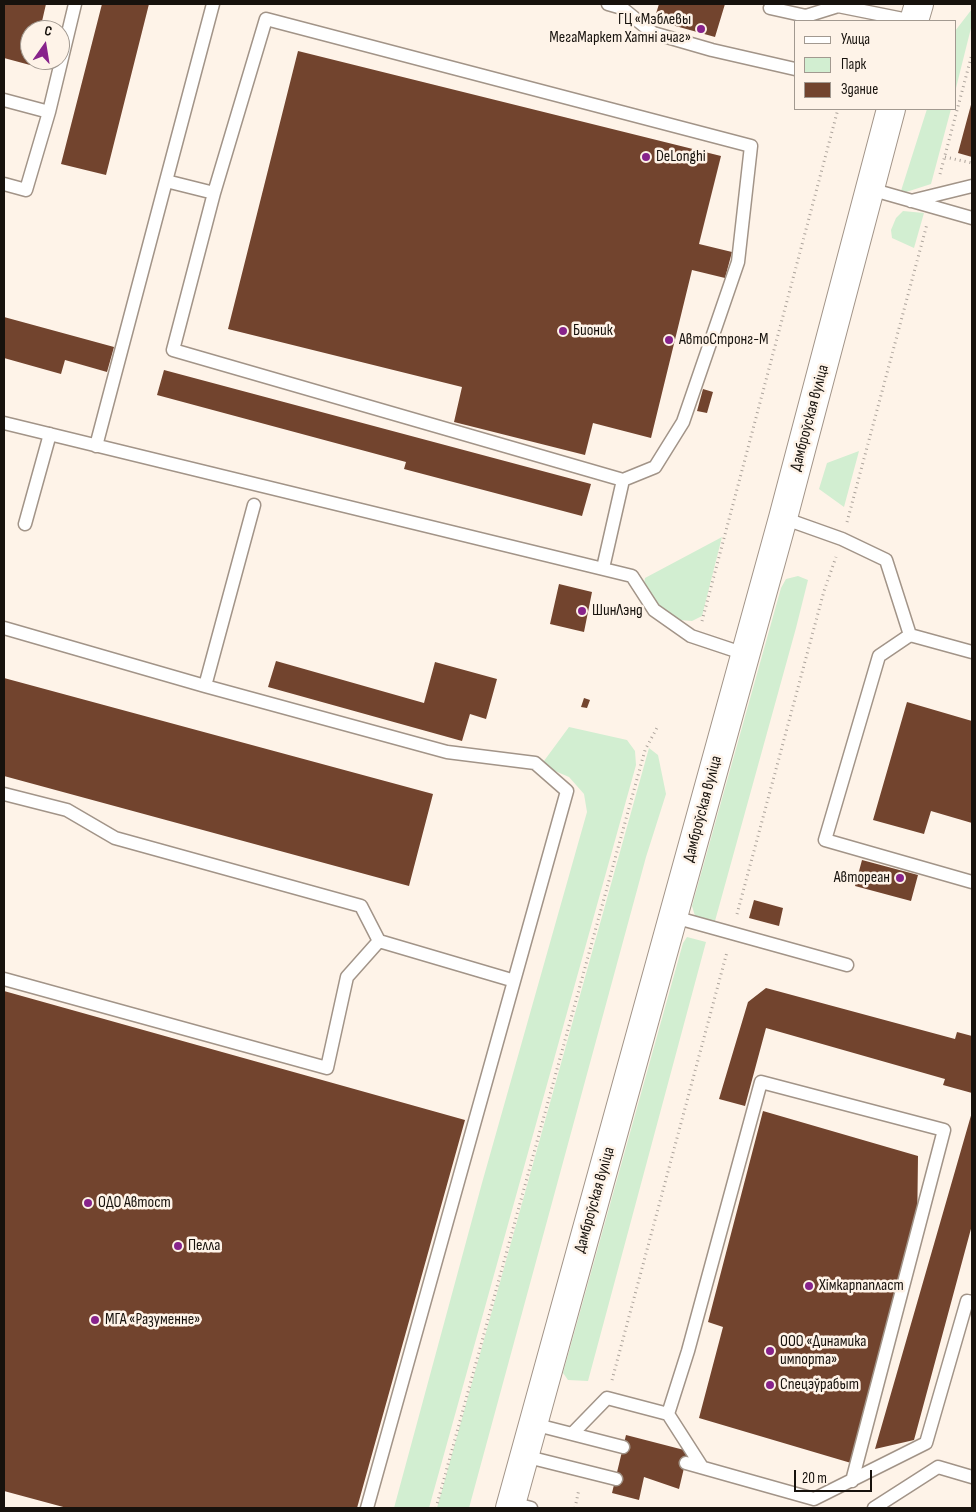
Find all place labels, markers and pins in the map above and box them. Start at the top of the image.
place label: ГЦ «Мэблевы МегаМаркет Хатні ачаг» [549,10,691,48]
marker: ГЦ «Мэблевы МегаМаркет Хатні ачаг» [695,23,707,35]
place label: DeLonghi [656,147,706,167]
marker: DeLonghi [640,151,652,163]
place label: Бионик [573,321,613,341]
marker: Бионик [557,325,569,337]
place label: АвтоСтронг-М [679,330,769,350]
marker: АвтоСтронг-М [663,334,675,346]
place label: ШинЛэнд [592,601,643,621]
marker: ШинЛэнд [576,605,588,617]
place label: Автореан [834,868,890,888]
marker: Автореан [894,872,906,884]
place label: ОДО Автост [98,1193,171,1213]
marker: ОДО Автост [82,1197,94,1209]
place label: Пелла [188,1236,220,1256]
marker: Пелла [172,1240,184,1252]
place label: Хімкарпапласт [819,1276,904,1296]
marker: Хімкарпапласт [803,1280,815,1292]
place label: МГА «Разуменне» [105,1310,200,1330]
marker: МГА «Разуменне» [89,1314,101,1326]
place label: ООО «Динамика импорта» [780,1332,866,1370]
marker: ООО «Динамика импорта» [764,1345,776,1357]
place label: Спецэўрабыт [780,1375,859,1395]
marker: Спецэўрабыт [764,1379,776,1391]

